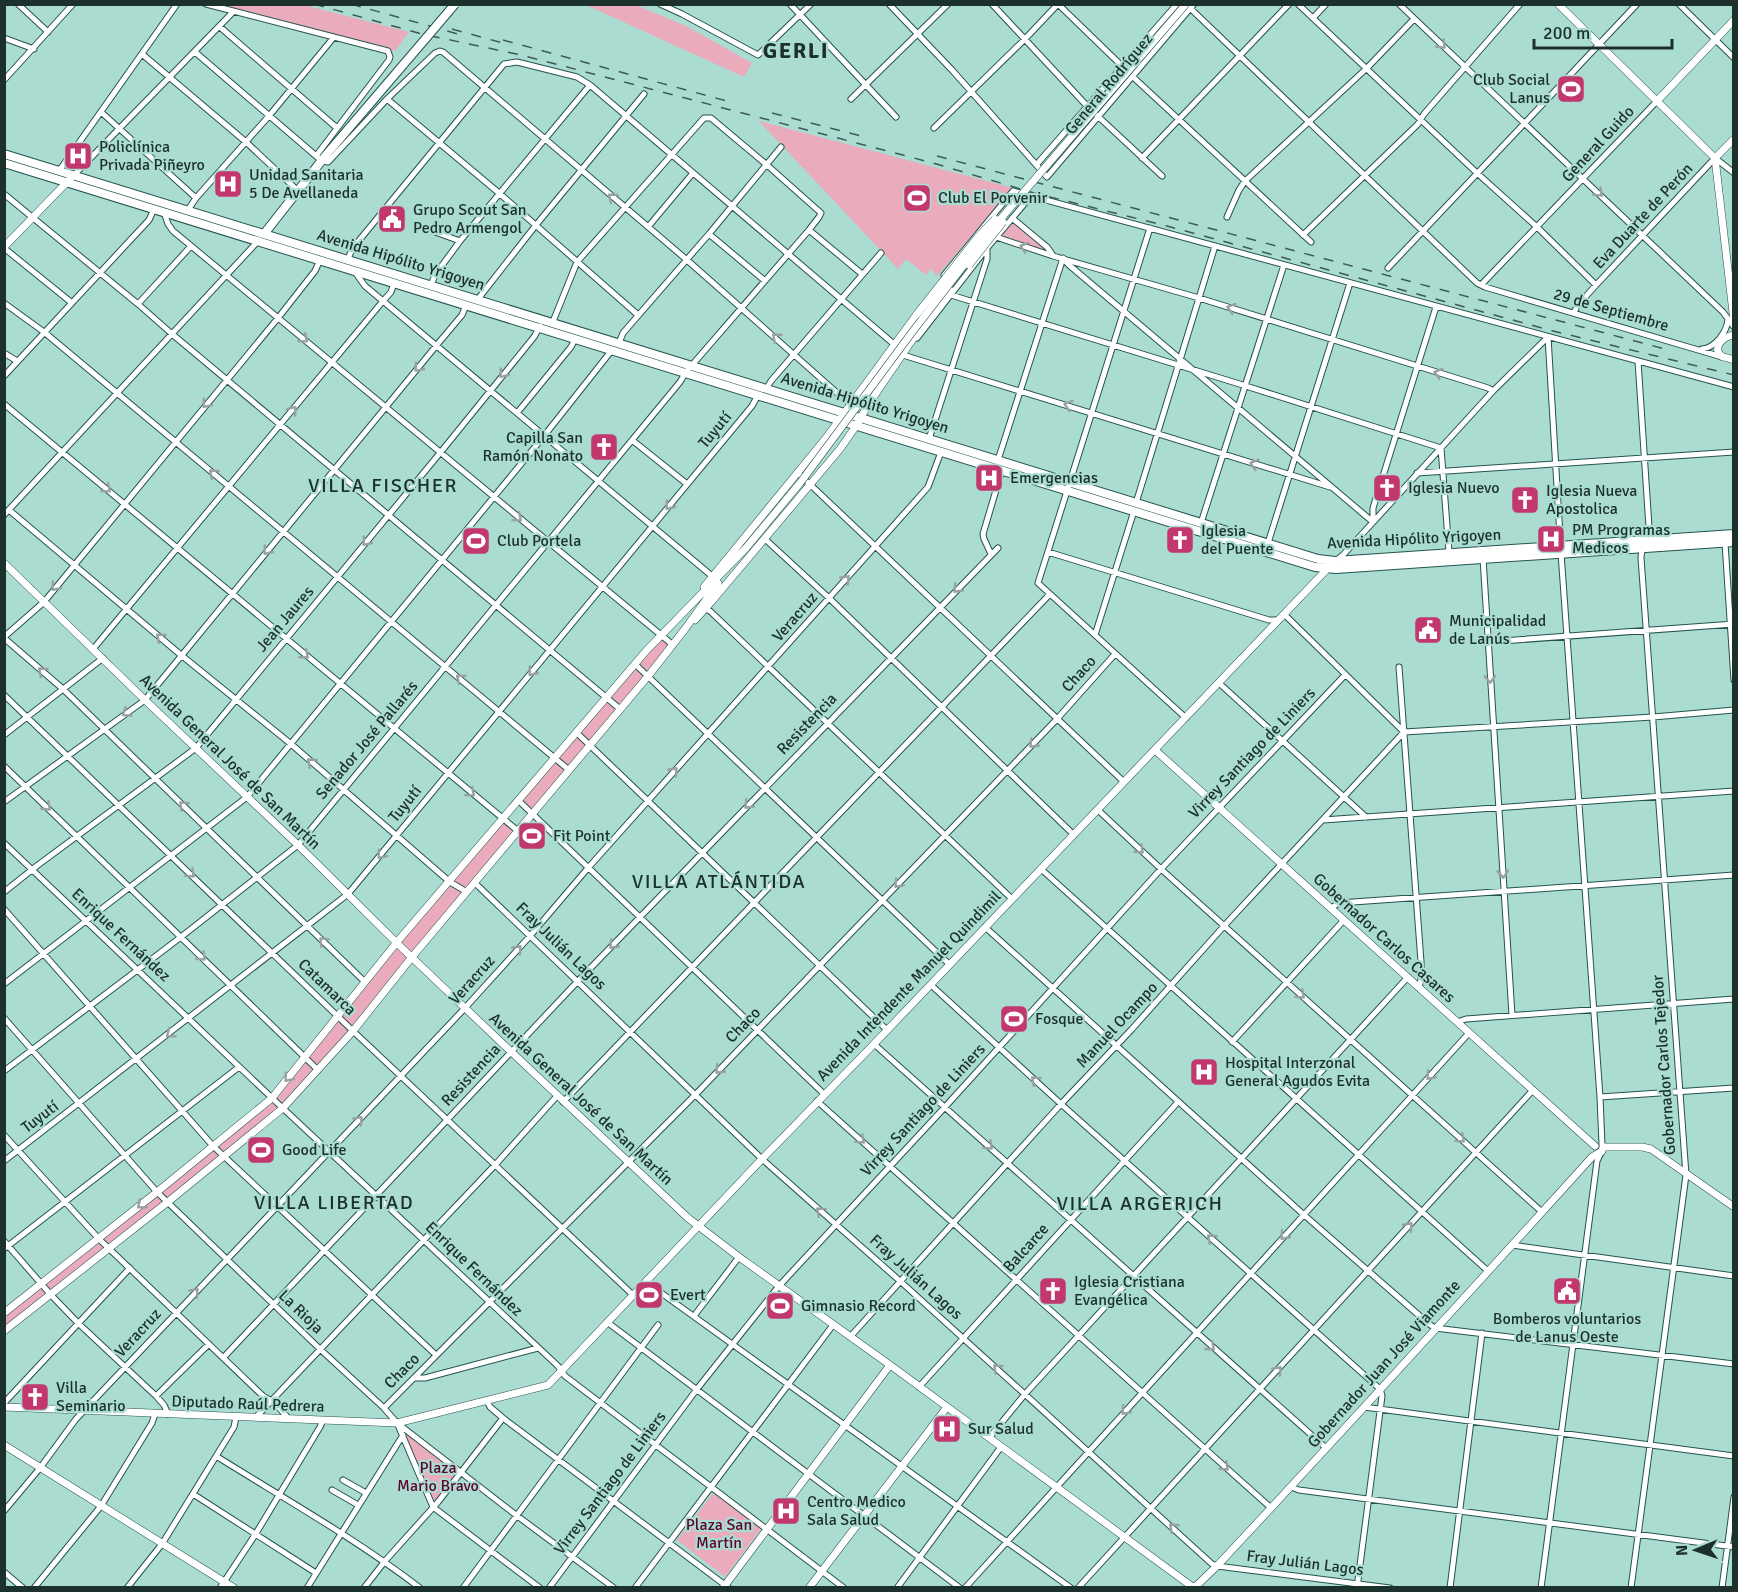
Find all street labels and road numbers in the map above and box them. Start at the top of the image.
street label: General Rodríguez [1061,29,1157,139]
street label: General Guido [1558,102,1638,186]
street label: Eva Duarte de Perón [1589,159,1697,273]
street label: Avenida Hipólito Yrigoyen [315,225,487,295]
street label: 29 de Septiembre [1551,284,1671,336]
street label: Avenida Hipólito Yrigoyen [779,368,951,438]
street label: Tuyutí [694,407,736,452]
street label: Avenida Hipólito Yrigoyen [1326,524,1502,554]
street label: Jean Jaures [252,582,318,656]
street label: Veracruz [768,588,822,646]
street label: Chaco [1057,652,1101,696]
street label: Avenida General José de San Martín [135,670,325,854]
street label: Senador José Pallarés [312,677,422,803]
street label: Virrey Santiago de Liniers [1184,683,1320,823]
street label: Resistencia [773,689,841,759]
street label: Tuyutí [384,781,426,826]
street label: Gobernador Carlos Casares [1309,869,1459,1007]
street label: Enrique Fernández [67,884,175,986]
street label: Avenida Intendente Manuel Quindimil [813,886,1006,1085]
street label: Fray Julián Lagos [512,898,610,994]
street label: Veracruz [445,951,499,1009]
street label: Catamarca [294,954,360,1020]
street label: Gobernador Carlos Tejedor [1648,974,1680,1156]
street label: Manuel Ocampo [1072,978,1162,1072]
street label: Chaco [721,1003,765,1047]
street label: Avenida General José de San Martín [485,1008,677,1190]
street label: Virrey Santiago de Liniers [856,1039,990,1181]
street label: Resistencia [437,1040,505,1110]
street label: Tuyutí [17,1096,63,1138]
street label: Enrique Fernández [421,1217,527,1321]
street label: Balcarce [999,1219,1053,1277]
street label: Fray Julián Lagos [865,1230,967,1324]
street label: Gobernador Juan José Viamonte [1303,1276,1465,1452]
street label: La Rioja [274,1286,328,1338]
street label: Veracruz [110,1304,166,1362]
street label: Chaco [380,1349,424,1393]
street label: Diputado Raúl Pedrera [171,1391,325,1417]
street label: Virrey Santiago de Liniers [550,1407,670,1559]
street label: Fray Julián Lagos [1245,1546,1365,1580]

